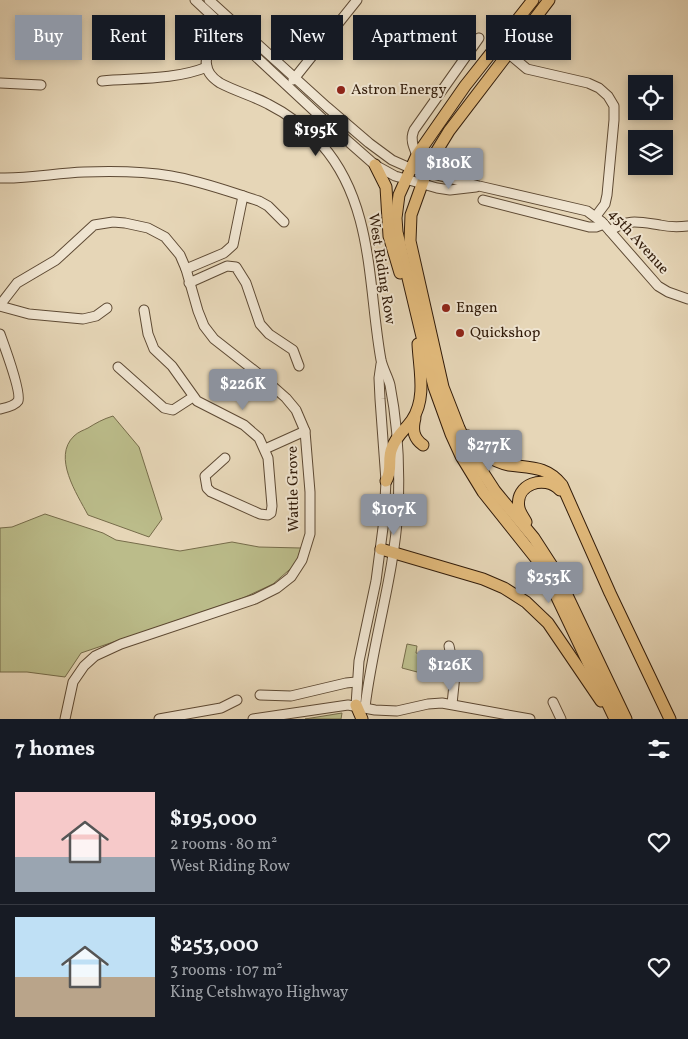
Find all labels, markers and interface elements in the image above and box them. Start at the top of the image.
chip: Buy [15,15,82,60]
chip: Rent [92,15,165,60]
chip: Filters [175,15,261,60]
chip: New [271,15,343,60]
chip: Apartment [353,15,476,60]
chip: House [486,15,571,60]
map controls [628,75,673,175]
button: locate [628,75,673,120]
place label: Astron Energy [351,80,447,101]
marker: Astron Energy [335,84,347,96]
pin: $195K [281,114,351,157]
text: $195K [294,120,338,142]
button: layers [628,130,673,175]
pin: $180K [414,148,484,190]
text: $180K [426,153,472,175]
street label: 45th Avenue [603,205,673,279]
street label: West Riding Row [362,212,400,327]
place label: Engen [456,298,498,319]
marker: Engen [440,302,452,314]
place label: Quickshop [470,323,540,344]
marker: Quickshop [454,327,466,339]
pin: $226K [208,368,278,411]
text: $226K [220,374,266,396]
pin: $277K [454,430,524,472]
text: $277K [467,435,511,457]
street label: Wattle Grove [283,446,305,532]
pin: $107K [359,494,429,536]
text: $107K [372,499,416,521]
pin: $253K [514,562,584,604]
text: $253K [527,567,571,589]
pin: $126K [415,650,485,692]
text: $126K [428,655,472,677]
text: 7 homes [15,735,95,764]
icon: filters [645,735,673,763]
text: $195,000 [170,805,257,834]
icon: home [55,812,115,872]
icon: heart [645,828,673,856]
text: 2 rooms · 80 m² [170,834,277,856]
text: West Riding Row [170,856,290,878]
text: $253,000 [170,931,259,960]
icon: home [55,937,115,997]
icon: heart [645,953,673,981]
text: 3 rooms · 107 m² [170,960,283,982]
text: King Cetshwayo Highway [170,982,349,1004]

